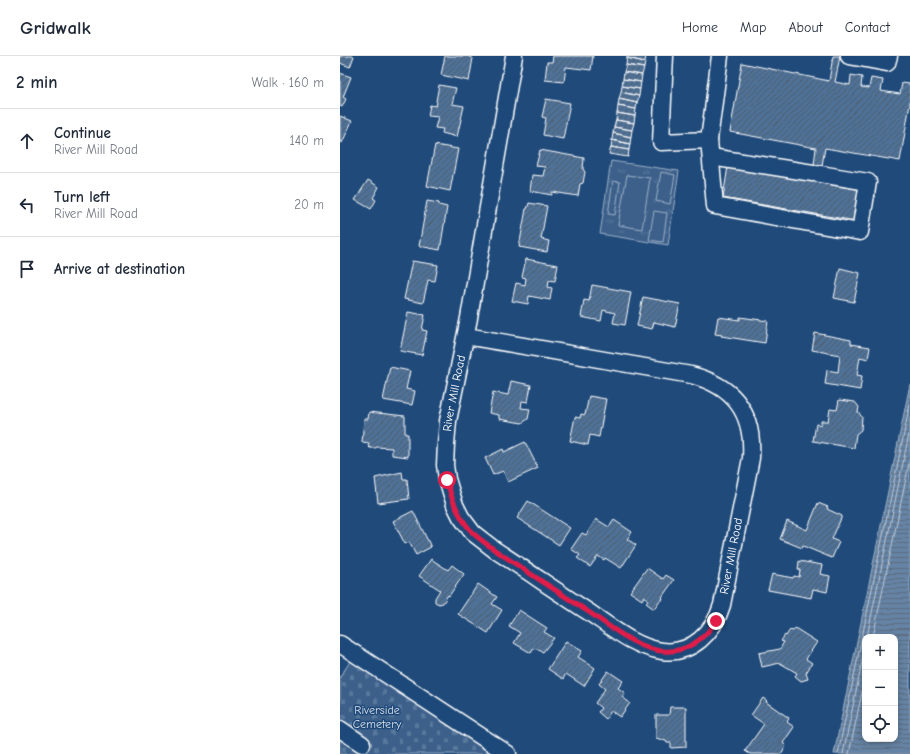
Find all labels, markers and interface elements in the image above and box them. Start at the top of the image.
text: Gridwalk [20,17,91,39]
text: Home [682,19,718,36]
text: Map [740,19,766,36]
text: About [788,19,823,36]
text: Contact [845,19,890,36]
text: 2 min [16,73,57,92]
text: Walk · 160 m [252,75,324,90]
text: Continue [54,124,111,142]
icon: ahead [16,130,38,152]
text: 140 m [290,133,324,148]
text: River Mill Road [54,142,138,157]
text: Turn left [54,188,110,206]
icon: left [16,194,38,216]
text: 20 m [294,197,324,212]
text: River Mill Road [54,206,138,221]
icon: arrive [16,258,38,280]
text: Arrive at destination [54,260,185,278]
street label: River Mill Road [440,354,468,432]
route start [438,471,456,489]
street label: River Mill Road [717,517,745,595]
route end [707,612,725,630]
map controls [862,634,898,742]
button: + [862,634,898,670]
button: − [862,670,898,706]
park label: Riverside Cemetery [353,703,402,731]
button: locate [862,706,898,742]

